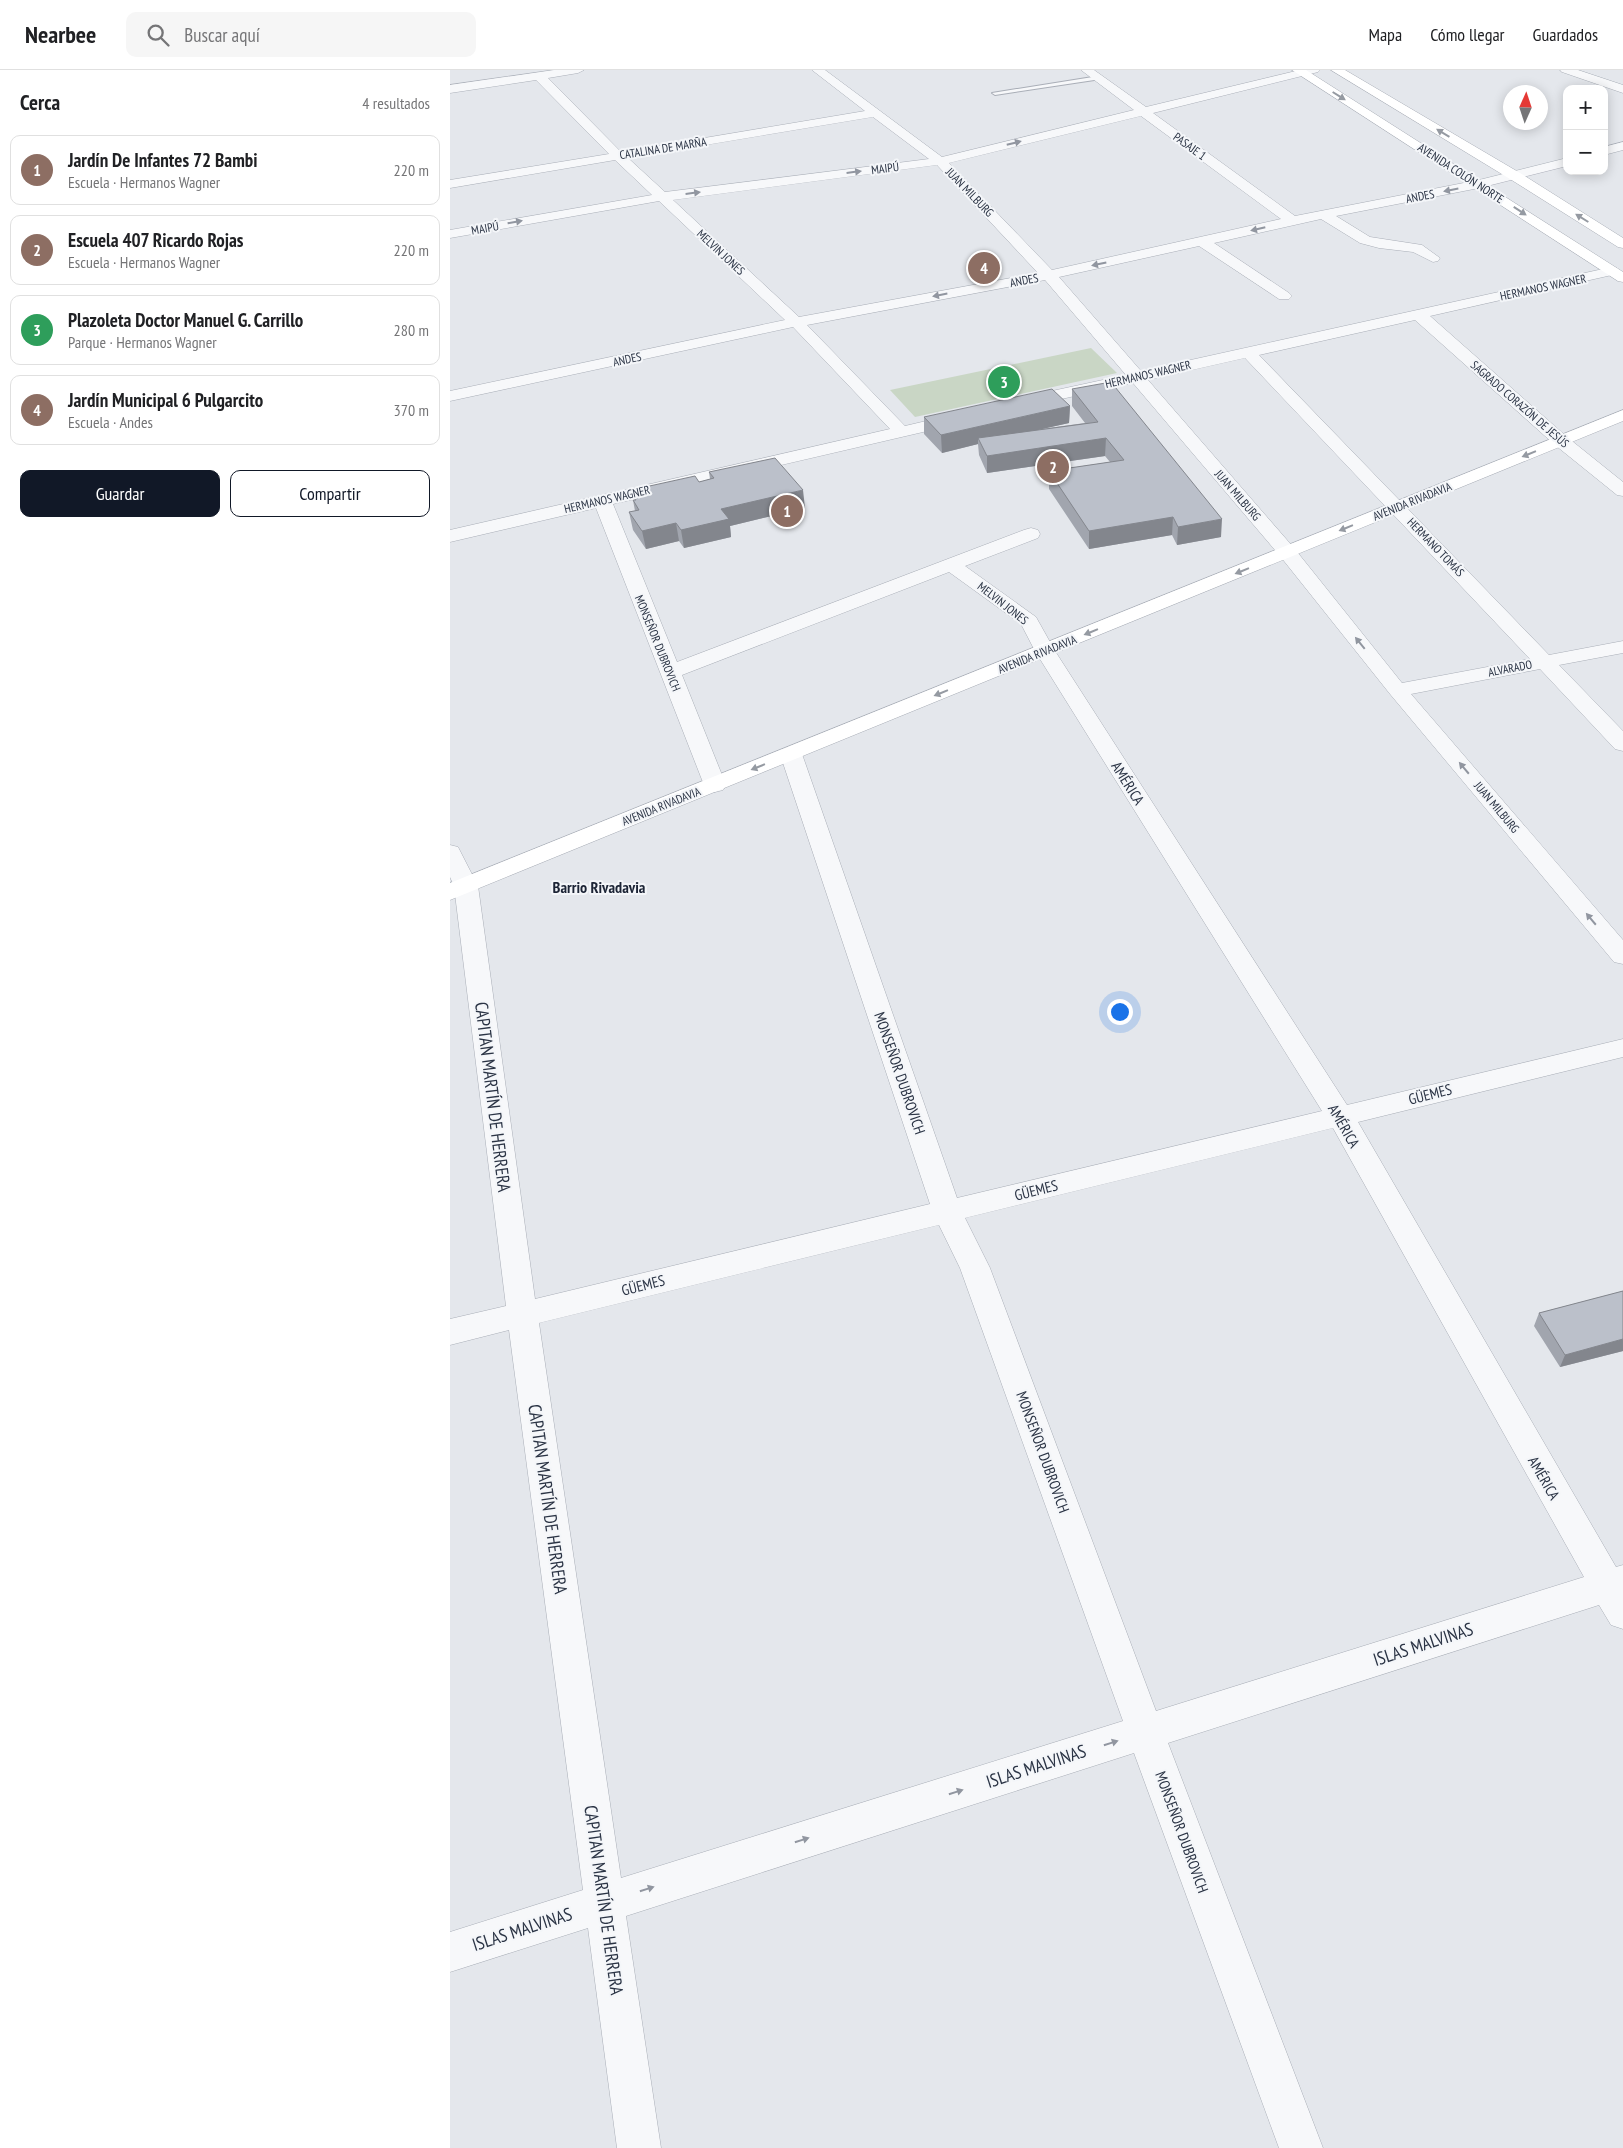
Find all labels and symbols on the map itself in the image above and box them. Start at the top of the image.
north arrow [1503,85,1548,130]
one-way arrow [1332,91,1345,101]
street label: PASAJE 1 [1171,129,1209,163]
one-way arrow [1437,129,1450,138]
street label: CATALINA DE MARÑA [618,134,708,162]
one-way arrow [1006,139,1021,147]
street label: AVENIDA COLÓN NORTE [1415,140,1507,206]
street label: MAIPÚ [870,159,900,177]
street label: JUAN MILBURG [942,164,997,220]
one-way arrow [846,168,862,176]
street label: ANDES [1404,186,1436,206]
one-way arrow [1443,186,1459,194]
one-way arrow [685,189,701,197]
one-way arrow [1514,207,1527,216]
one-way arrow [1575,213,1588,222]
street label: MAIPÚ [470,218,500,238]
one-way arrow [508,218,524,226]
one-way arrow [1250,225,1265,233]
street label: MELVIN JONES [694,226,748,278]
pin: 4 [968,249,1000,287]
one-way arrow [1092,260,1107,268]
street label: ANDES [1008,270,1040,290]
street label: HERMANOS WAGNER [1499,271,1588,303]
one-way arrow [931,292,947,300]
street label: ANDES [611,349,643,369]
street label: HERMANOS WAGNER [1104,357,1193,391]
street label: SAGRADO CORAZÓN DE JESÚS [1468,357,1572,451]
pin: 3 [988,363,1020,401]
pin: 2 [1037,448,1069,486]
one-way arrow [1522,450,1536,458]
street label: JUAN MILBURG [1211,466,1264,524]
street label: AVENIDA RIVADAVIA [1370,478,1454,524]
street label: HERMANOS WAGNER [563,482,652,516]
pin: 1 [771,492,803,530]
street label: HERMANO TOMÁS [1404,514,1468,580]
one-way arrow [1339,525,1354,532]
one-way arrow [1235,567,1249,575]
street label: MELVIN JONES [975,579,1031,627]
street label: MONSEÑOR DUBROVICH [632,593,684,693]
one-way arrow [1084,628,1099,636]
street label: AVENIDA RIVADAVIA [995,631,1079,677]
one-way arrow [1355,637,1366,650]
street label: ALVARADO [1487,656,1534,680]
one-way arrow [933,689,948,697]
street label: AMÉRICA [1107,758,1149,809]
one-way arrow [750,763,765,771]
one-way arrow [1458,763,1470,775]
street label: JUAN MILBURG [1471,777,1523,836]
street label: AVENIDA RIVADAVIA [619,783,703,829]
district label: Barrio Rivadavia [553,877,646,897]
one-way arrow [1586,913,1597,926]
your location [1107,999,1133,1025]
street label: CAPITAN MARTÍN DE HERRERA [470,1001,516,1194]
street label: MONSEÑOR DUBROVICH [870,1009,930,1137]
street label: GÜEMES [1406,1079,1454,1109]
street label: AMÉRICA [1324,1101,1365,1152]
street label: GÜEMES [1012,1175,1060,1205]
street label: GÜEMES [619,1270,667,1300]
street label: MONSEÑOR DUBROVICH [1012,1389,1074,1515]
street label: CAPITAN MARTÍN DE HERRERA [523,1403,573,1596]
street label: AMÉRICA [1524,1453,1565,1504]
street label: ISLAS MALVINAS [1370,1617,1476,1671]
one-way arrow [1104,1738,1119,1746]
street label: ISLAS MALVINAS [983,1739,1089,1793]
street label: MONSEÑOR DUBROVICH [1151,1769,1213,1895]
one-way arrow [949,1787,964,1795]
street label: CAPITAN MARTÍN DE HERRERA [579,1804,629,1997]
one-way arrow [794,1836,809,1844]
one-way arrow [639,1885,654,1893]
street label: ISLAS MALVINAS [469,1902,575,1956]

